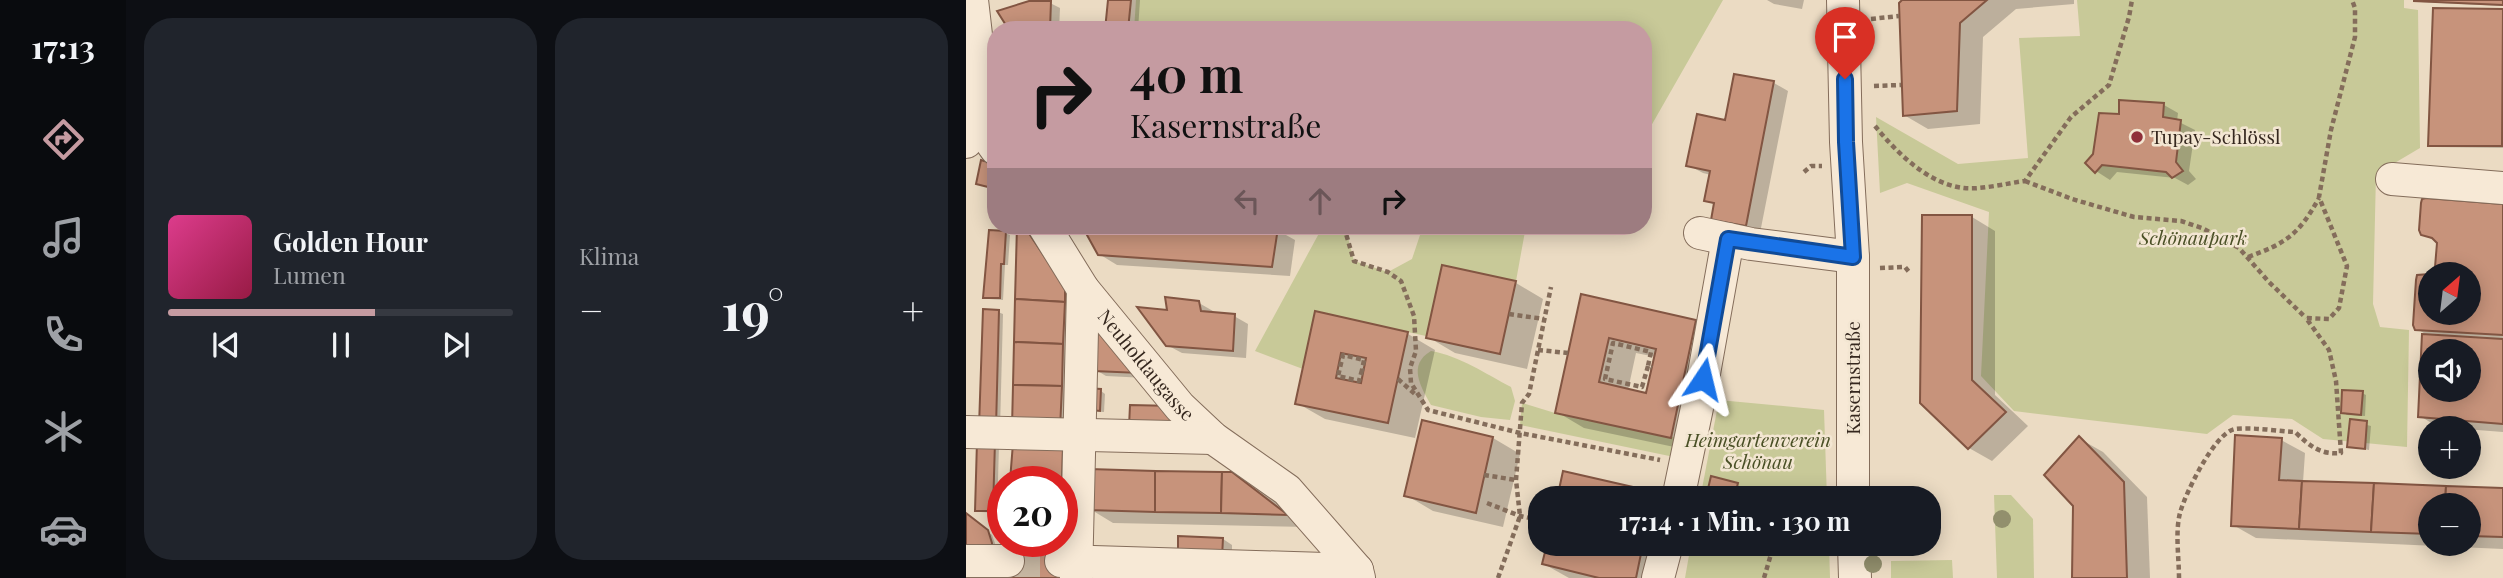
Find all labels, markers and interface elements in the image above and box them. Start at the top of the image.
pin [1815,7,1875,79]
icon: arrive [1826,18,1864,56]
text: 17:13 [31,24,95,67]
text: 40 m [1130,40,1243,105]
icon: right [1015,49,1106,140]
text: Kasernstraße [1130,103,1321,146]
icon: directions [39,115,88,164]
place label: Tupay-Schlössl [2151,123,2281,149]
marker: Tupay-Schlössl [2129,129,2145,145]
icon: left [1228,182,1266,220]
icon: ahead [1301,182,1339,220]
icon: right [1374,182,1412,220]
icon: music [39,213,88,262]
text: Golden Hour [273,224,428,259]
park label: Schönaupark [2138,224,2247,250]
text: Klima [579,240,639,271]
text: Lumen [273,259,346,290]
north arrow [2418,262,2482,326]
map controls [2418,262,2481,556]
text: 19° [721,275,784,344]
text: − [579,284,604,335]
text: + [902,284,924,335]
street label: Neuholdaugasse [1093,303,1201,426]
icon: phone [39,310,88,359]
street label: Kasernstraße [1839,321,1865,435]
icon: previous [207,326,245,364]
icon: pause [322,326,360,364]
icon: next [437,326,475,364]
button: sound [2418,339,2481,402]
position arrow [1666,342,1740,416]
icon: climate [39,407,88,456]
button: + [2418,416,2481,479]
park label: Heimgartenverein Schönau [1684,426,1831,474]
speed limit sign: 20 [987,466,1078,557]
button: − [2418,493,2481,556]
text: 17:14 · 1 Min. · 130 m [1619,503,1850,538]
icon: car [39,505,88,554]

